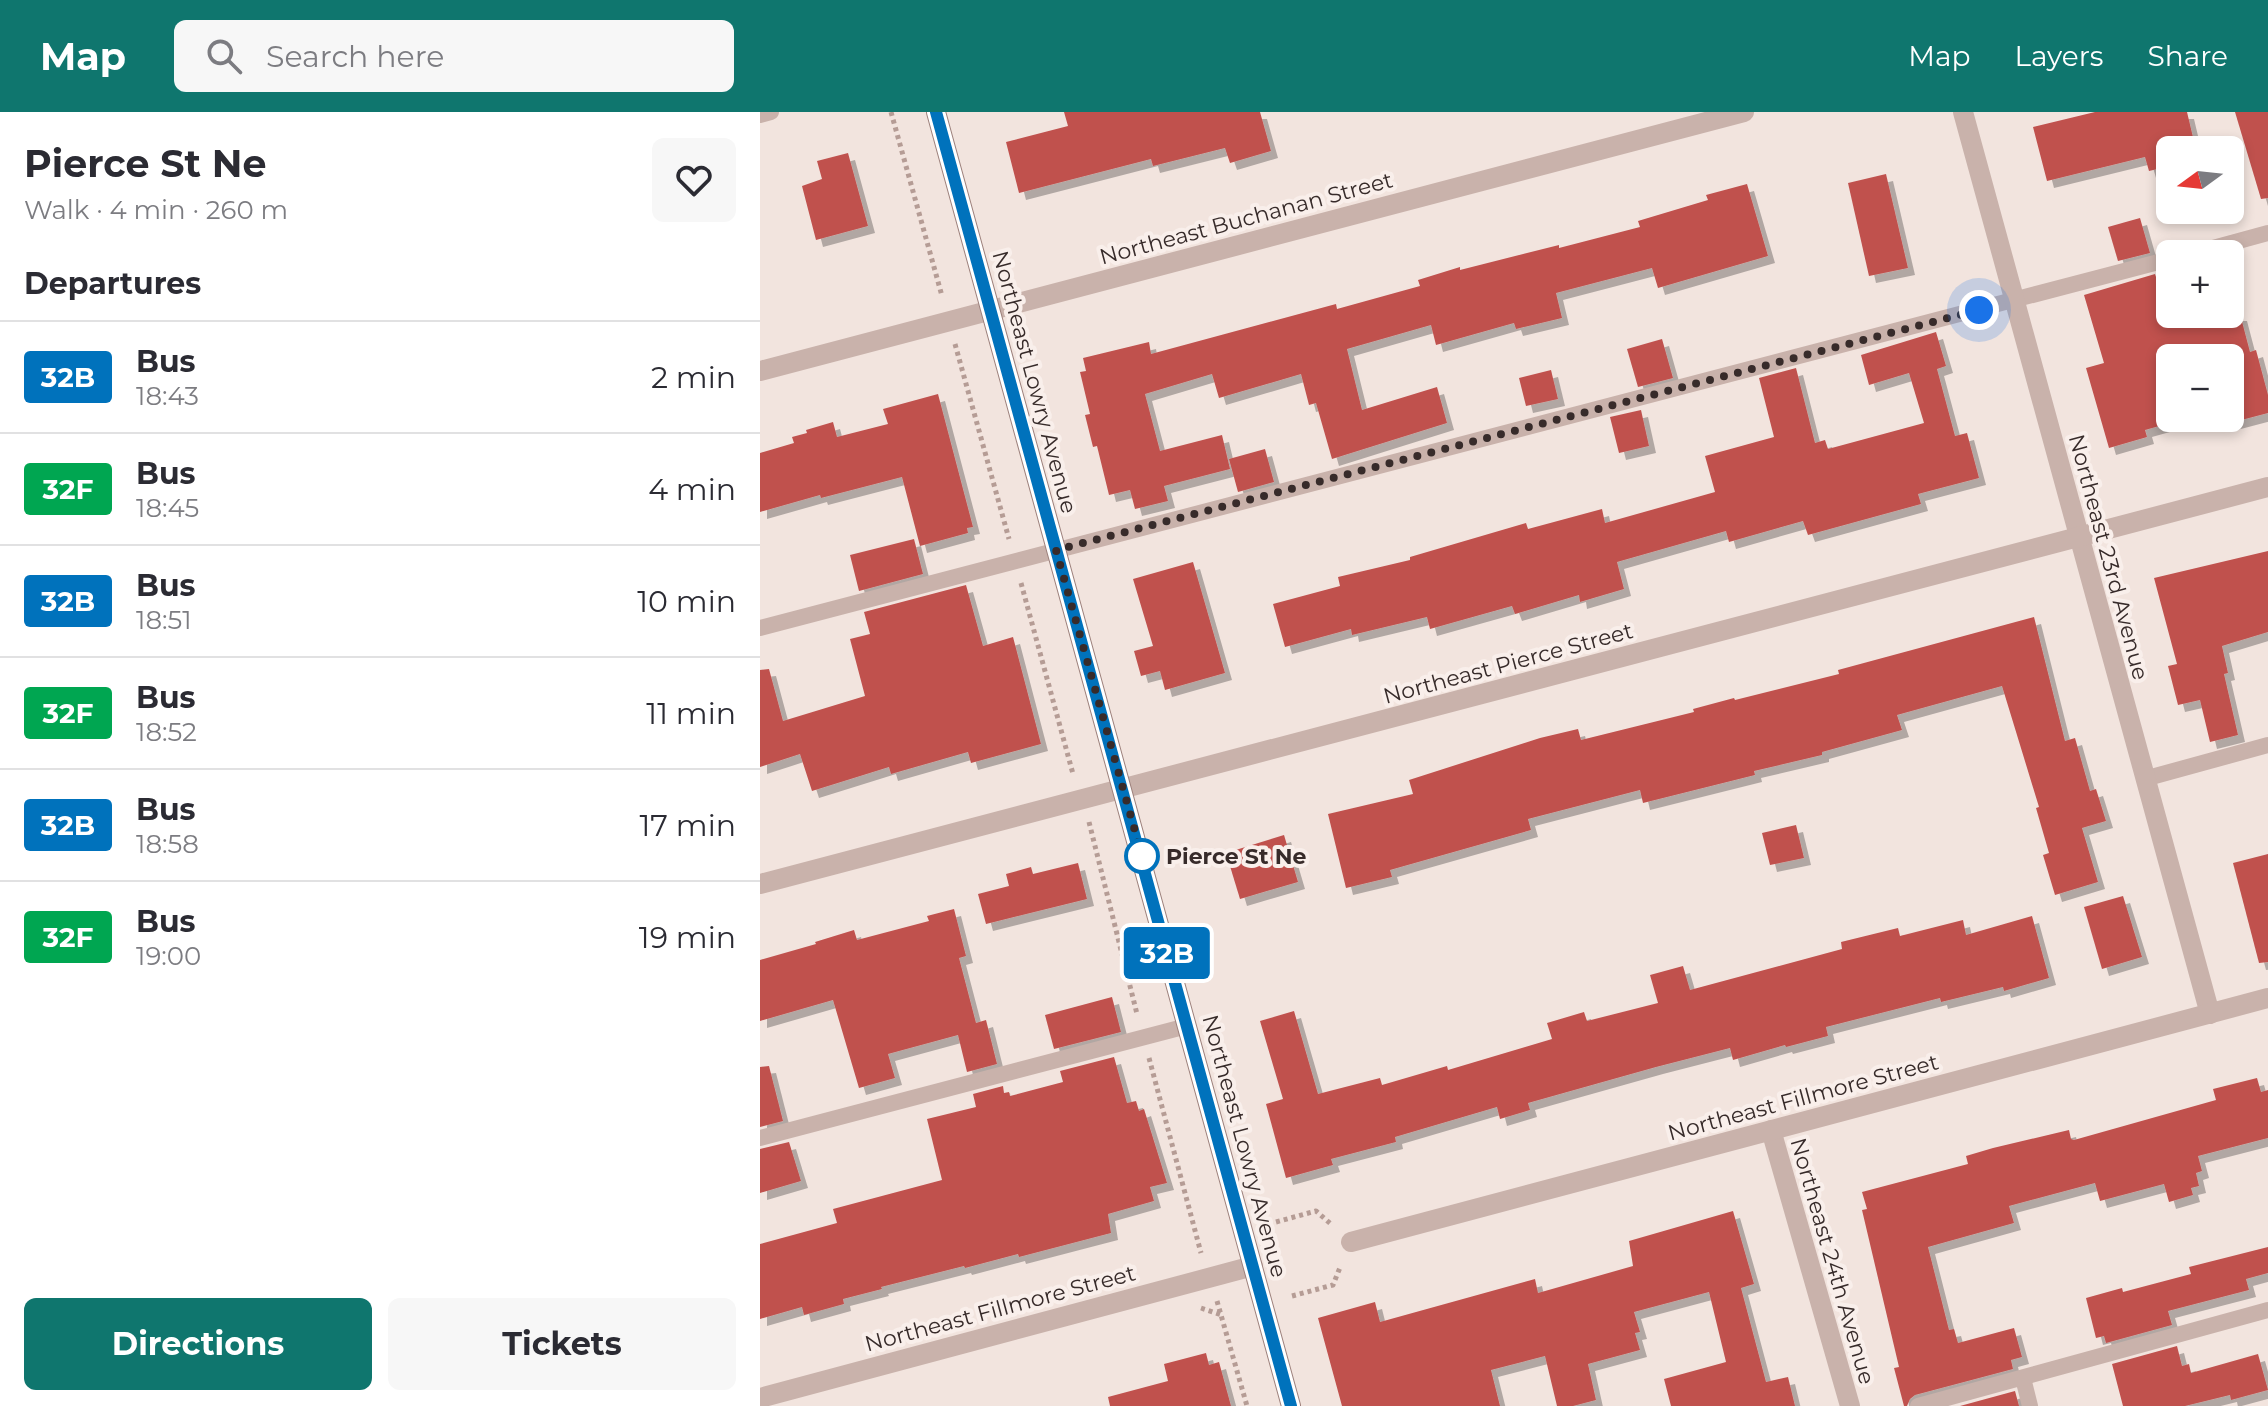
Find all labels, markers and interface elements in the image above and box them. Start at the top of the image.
search box [174,20,734,92]
text: Map [40,33,126,80]
icon: search [202,34,246,78]
text: Search here [266,38,444,75]
text: Map [1908,39,1971,73]
text: Layers [2015,39,2104,73]
text: Share [2148,39,2228,73]
north arrow [2156,136,2244,224]
map controls [2156,136,2244,432]
button: heart [652,138,736,222]
text: Pierce St Ne [24,140,266,187]
street label: Northeast Buchanan Street [1097,166,1396,271]
text: Walk · 4 min · 260 m [24,194,288,226]
button: + [2156,240,2244,328]
street label: Northeast Lowry Avenue [986,248,1083,517]
text: Departures [24,265,201,302]
your location [1959,290,1999,330]
text: Bus [136,343,196,380]
button: − [2156,344,2244,432]
text: 2 min [651,359,736,396]
text: 32B [41,360,95,394]
text: 18:43 [136,380,199,412]
street label: Northeast 23rd Avenue [2063,431,2154,683]
text: Bus [136,455,196,492]
text: 4 min [648,471,736,508]
text: 32F [43,472,93,506]
text: 18:45 [136,492,199,524]
text: Bus [136,567,196,604]
text: 10 min [637,583,736,620]
text: 32B [41,584,95,618]
text: 18:51 [136,604,192,636]
street label: Northeast Pierce Street [1380,617,1636,710]
text: Bus [136,679,196,716]
text: 11 min [646,695,736,732]
text: 32F [43,696,93,730]
text: 18:52 [136,716,197,748]
text: Bus [136,791,196,828]
text: 17 min [639,807,736,844]
text: 32B [41,808,95,842]
text: 18:58 [136,828,199,860]
marker: Pierce St Ne [1125,839,1159,873]
place label: Pierce St Ne [1166,843,1306,870]
text: Bus [136,903,196,940]
text: 19 min [639,919,736,956]
text: 32F [43,920,93,954]
line badge: 32B [1121,927,1213,979]
text: 32B [1140,936,1194,970]
text: 19:00 [136,940,201,972]
street label: Northeast Lowry Avenue [1196,1012,1293,1281]
street label: Northeast Fillmore Street [1665,1048,1941,1147]
street label: Northeast 24th Avenue [1784,1135,1881,1387]
street label: Northeast Fillmore Street [862,1259,1138,1358]
button: Directions [24,1298,372,1390]
button: Tickets [388,1298,736,1390]

